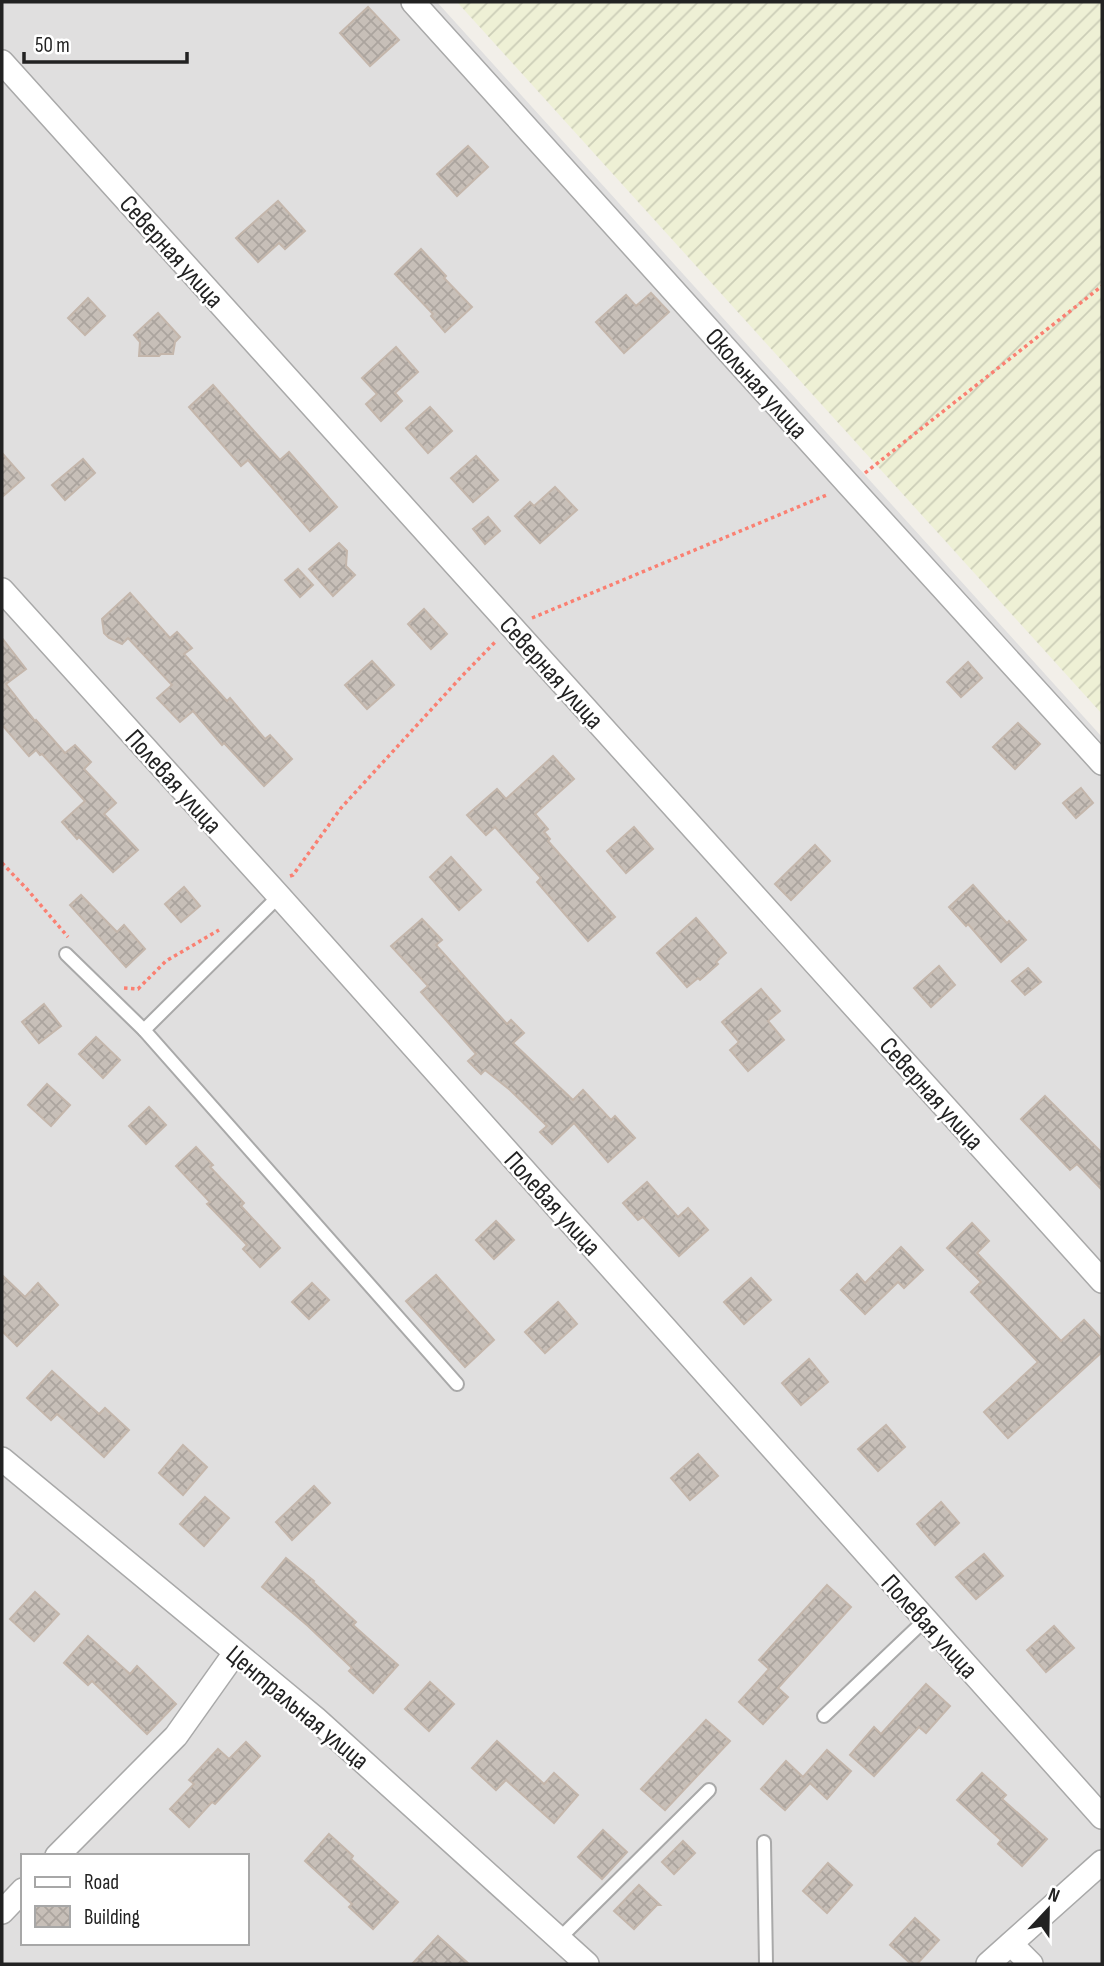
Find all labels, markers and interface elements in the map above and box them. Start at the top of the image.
scale bar [24,21,187,65]
text: 50 m [35,33,70,58]
street label: Северная улица [112,189,230,315]
street label: Окольная улица [698,322,814,446]
street label: Северная улица [492,610,610,736]
street label: Полевая улица [118,724,228,840]
street label: Северная улица [872,1031,990,1157]
street label: Полевая улица [497,1146,607,1262]
street label: Полевая улица [874,1569,984,1685]
street label: Центральная улица [219,1639,375,1777]
legend [21,1854,248,1945]
text: Road [84,1870,119,1895]
north arrow [1013,1875,1083,1945]
text: N [1045,1883,1063,1908]
text: Building [84,1905,140,1930]

